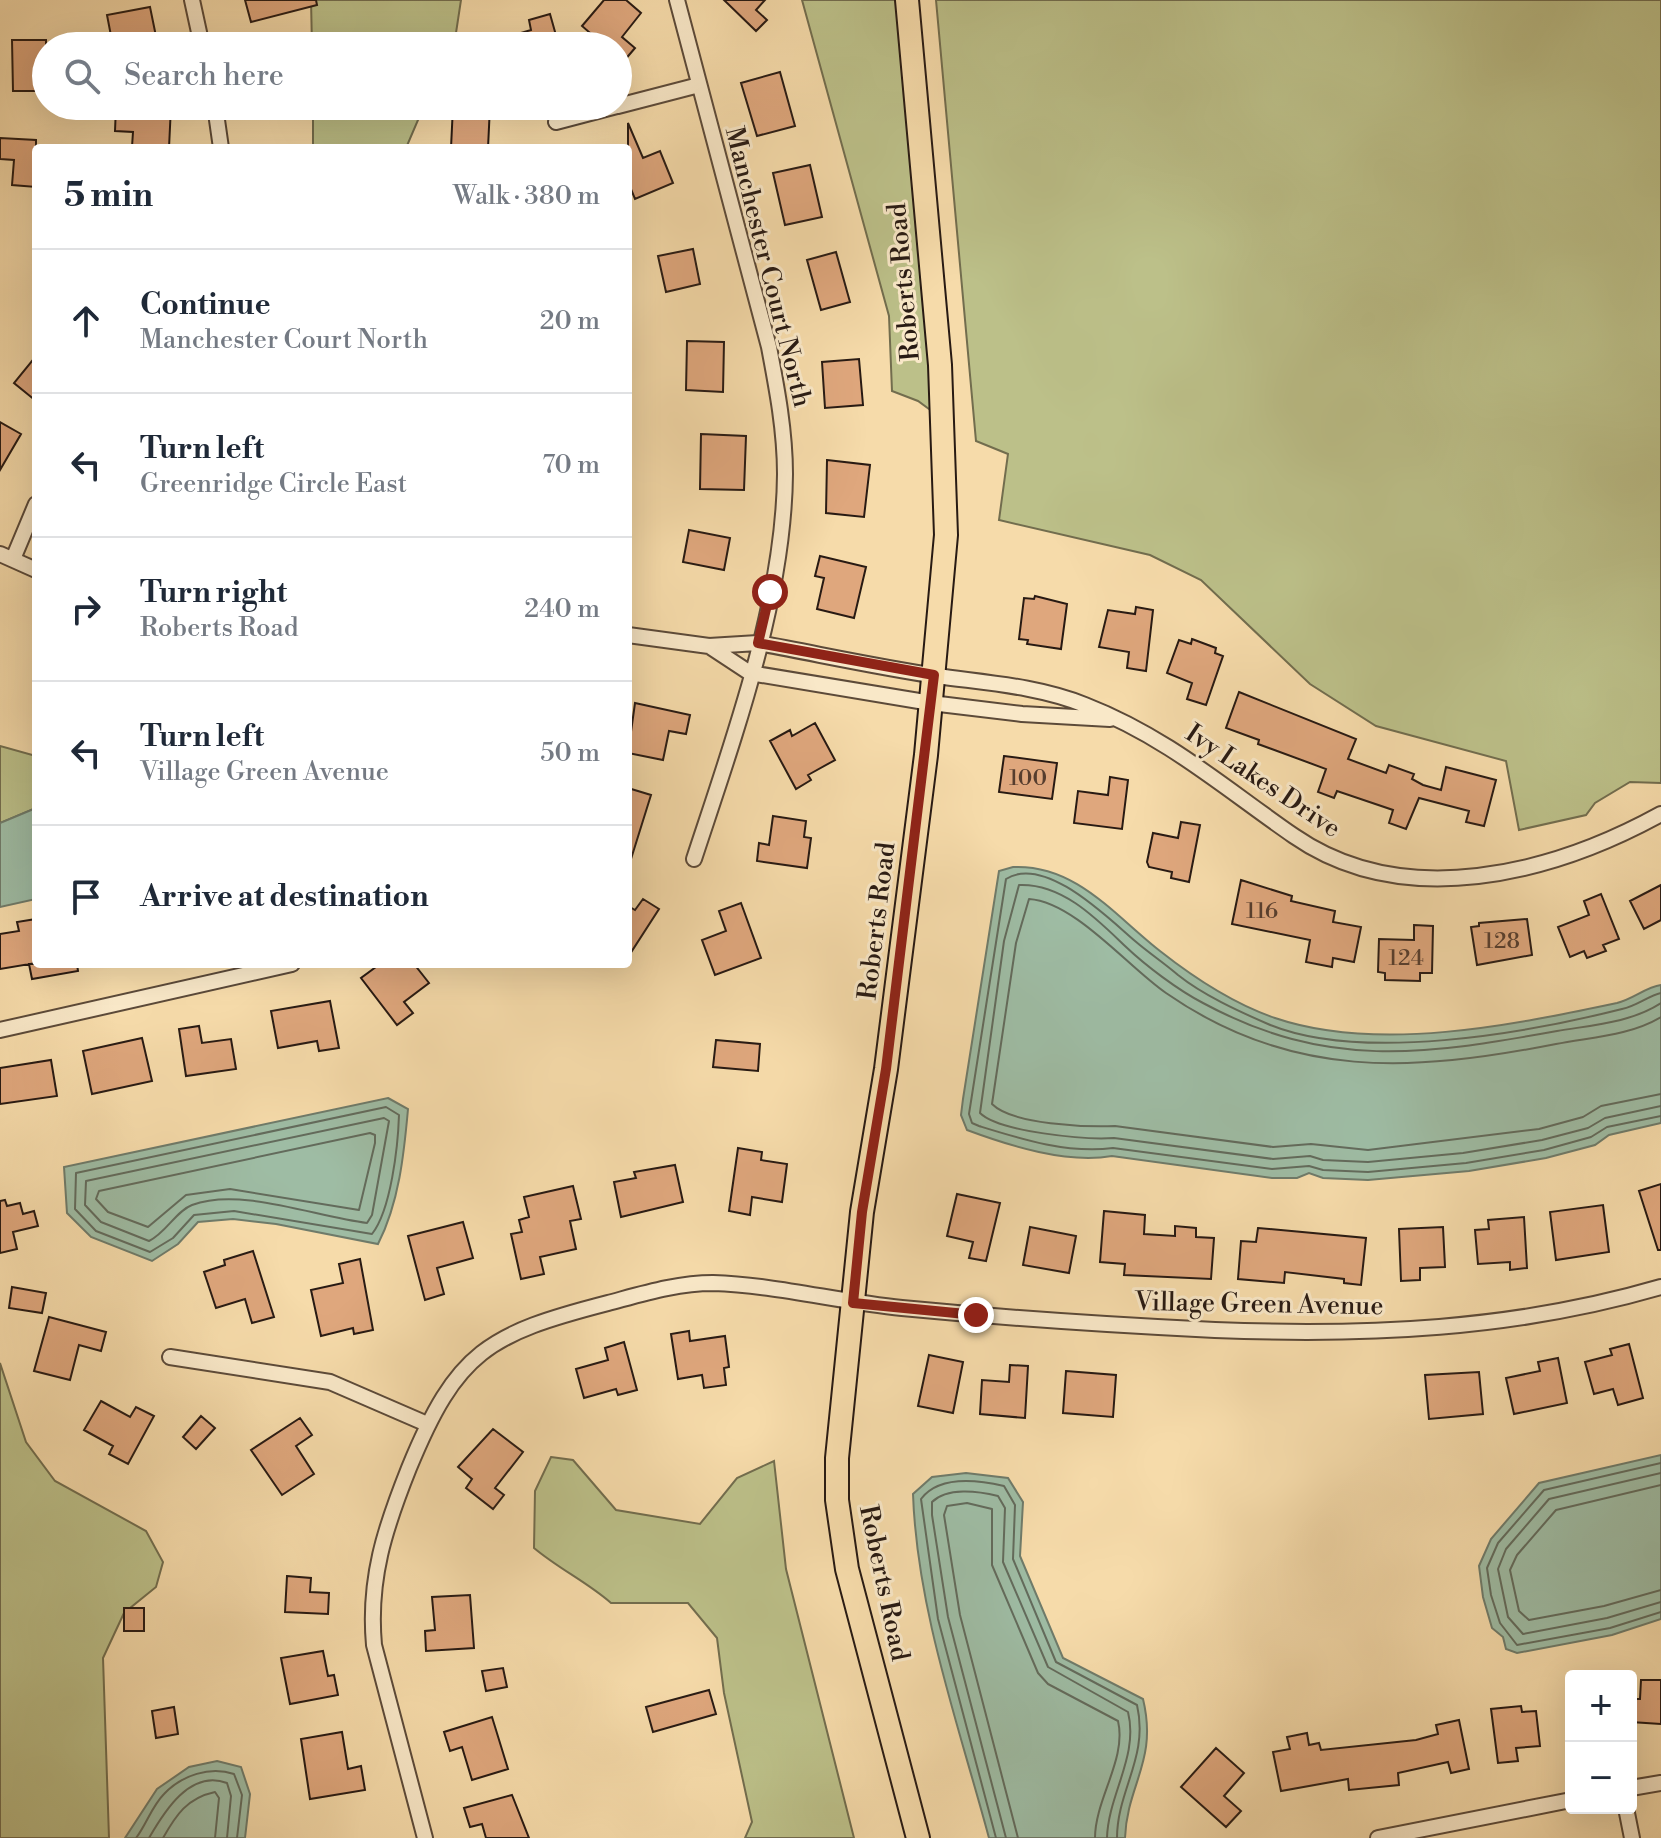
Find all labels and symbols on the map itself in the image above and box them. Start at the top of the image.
street label: Manchester Court North [718,123,818,411]
street label: Roberts Road [881,201,927,362]
route start [752,574,788,610]
street label: Ivy Lakes Drive [1179,717,1347,845]
house number: 100 [1009,765,1047,792]
street label: Roberts Road [851,840,903,1002]
house number: 116 [1246,898,1278,925]
house number: 128 [1484,928,1520,955]
house number: 124 [1388,945,1424,972]
street label: Village Green Avenue [1133,1286,1384,1322]
route end [958,1297,994,1333]
street label: Roberts Road [852,1502,916,1664]

